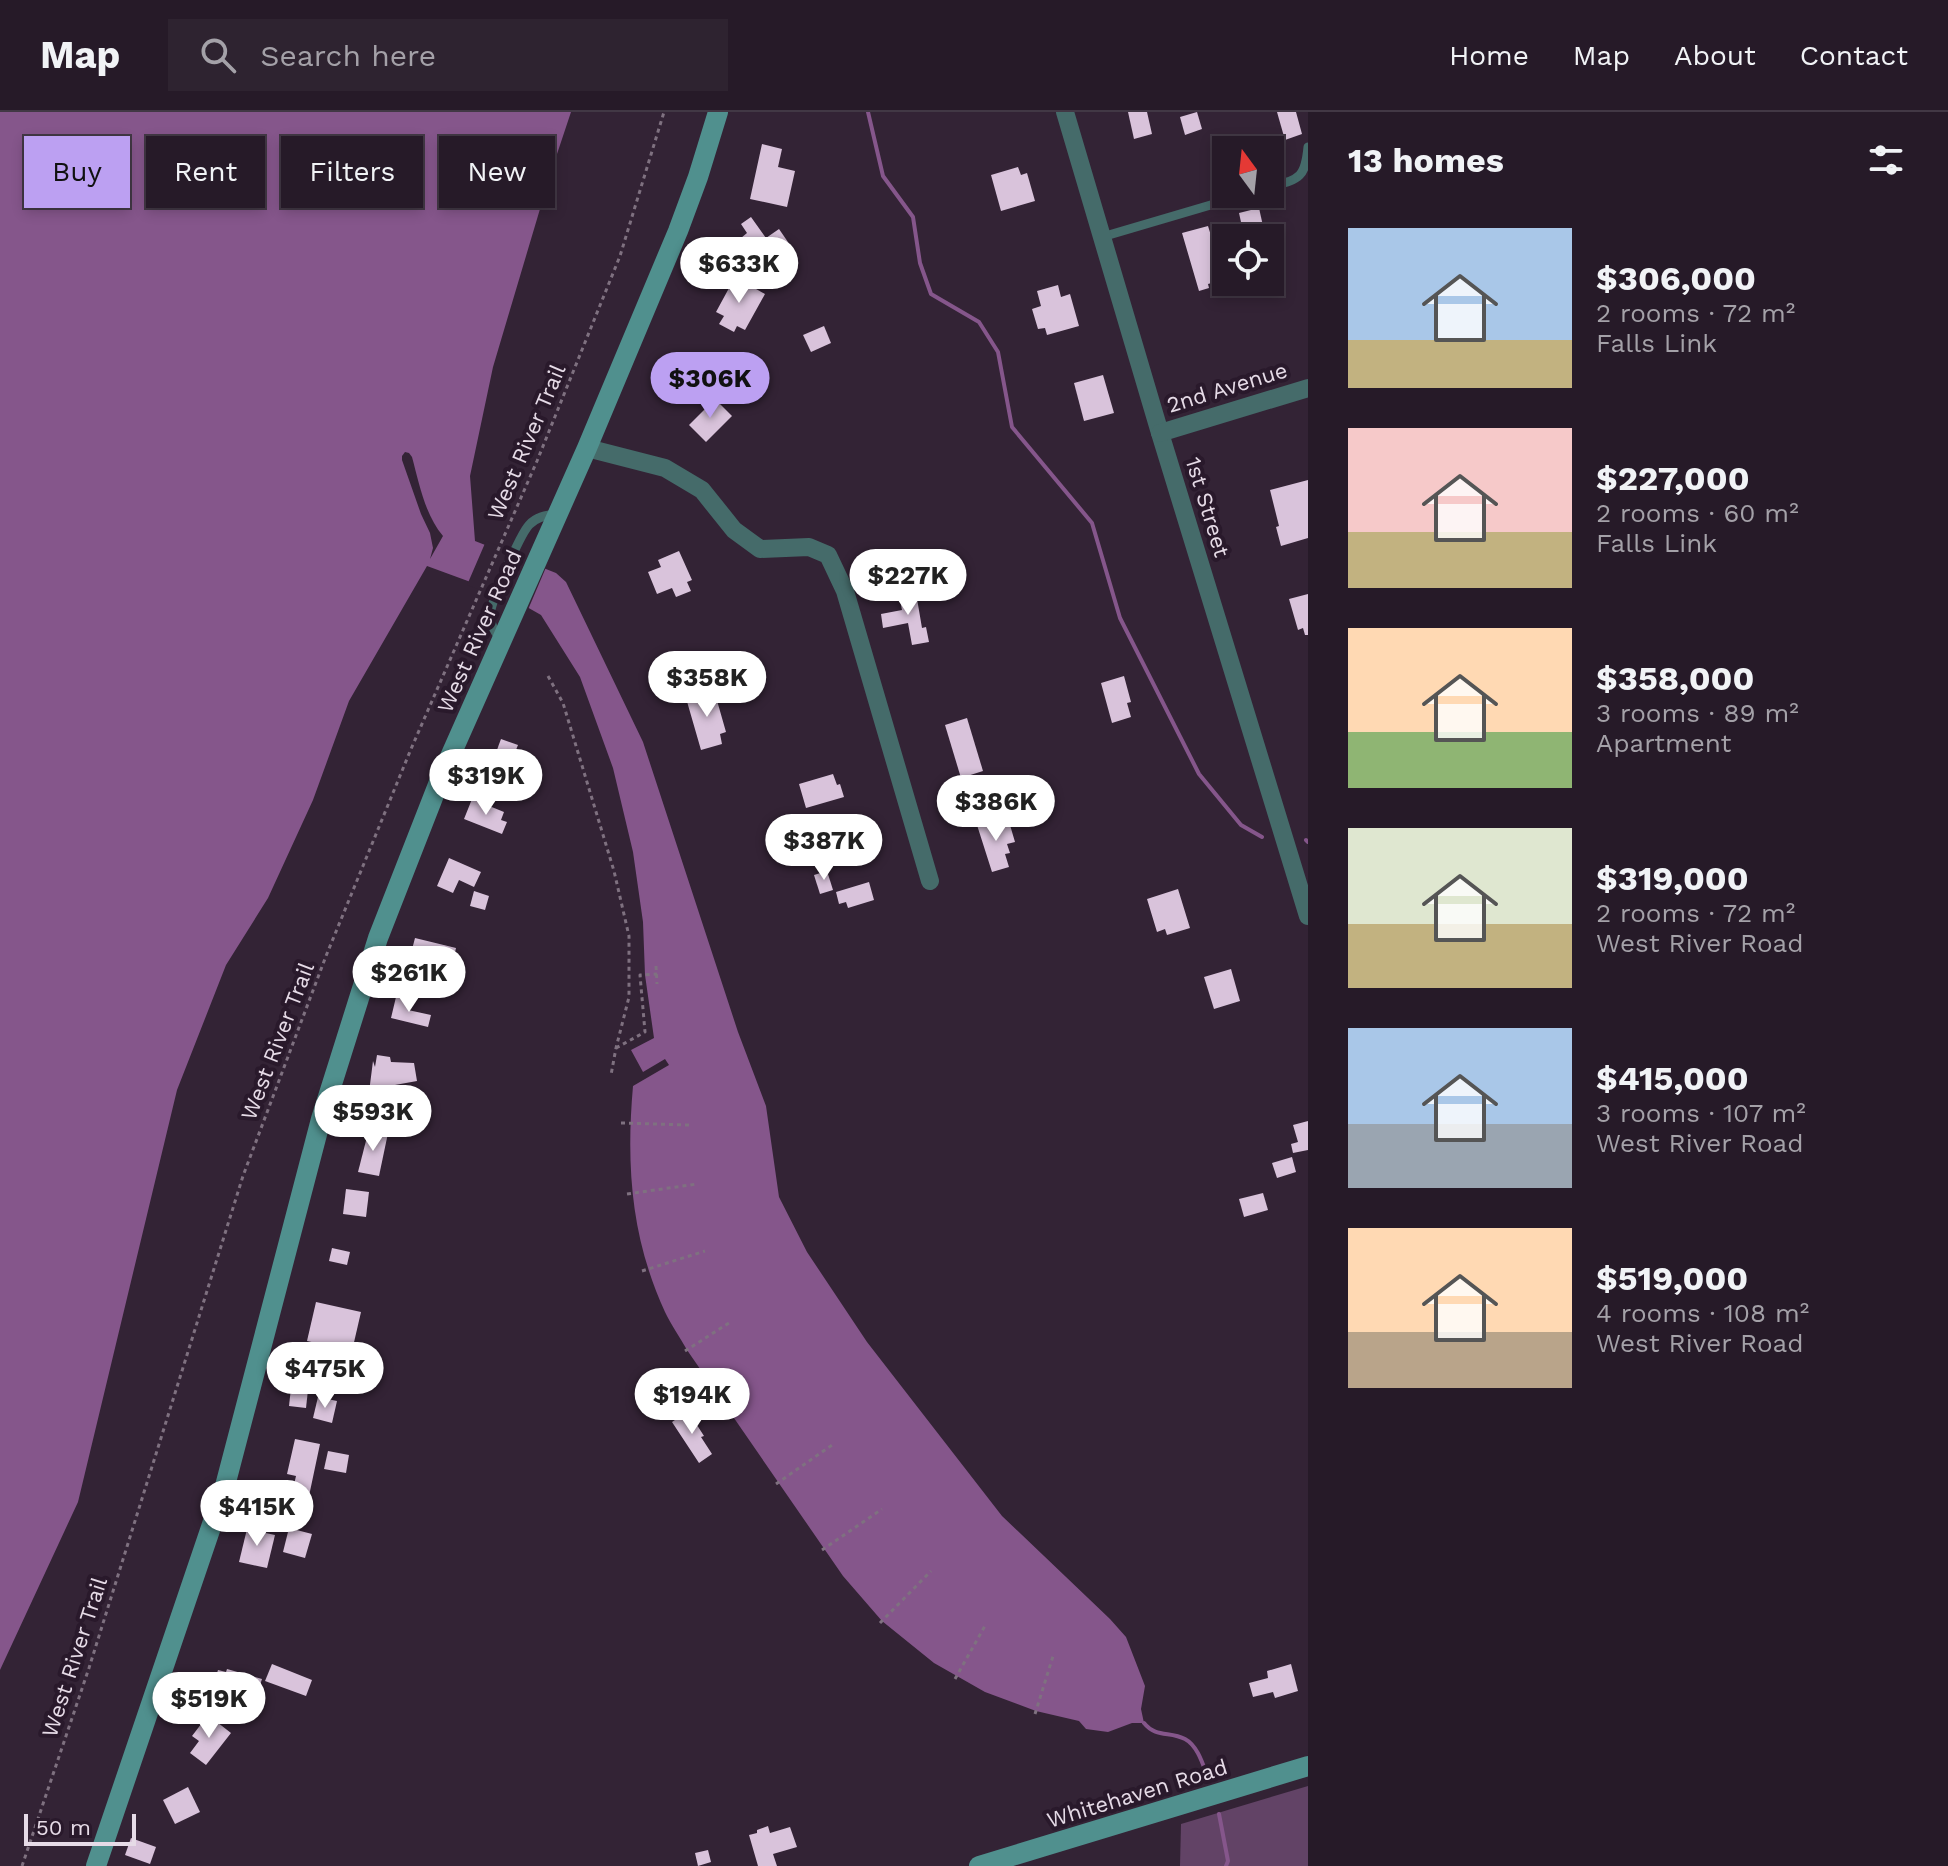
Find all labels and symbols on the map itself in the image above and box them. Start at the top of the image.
north arrow [1212,136,1284,208]
pin: $633K [683,237,795,305]
pin: $306K [654,352,766,420]
street label: 2nd Avenue [1164,357,1290,418]
street label: West River Trail [482,360,571,524]
street label: 1st Street [1180,454,1235,560]
street label: West River Road [432,546,527,716]
pin: $227K [852,549,964,617]
pin: $358K [651,651,763,719]
pin: $319K [430,749,542,817]
pin: $386K [940,775,1052,843]
pin: $387K [768,814,880,882]
pin: $261K [353,946,465,1014]
street label: West River Trail [236,959,319,1124]
pin: $593K [317,1085,429,1153]
pin: $475K [269,1342,381,1410]
pin: $194K [636,1368,748,1436]
pin: $415K [201,1480,313,1548]
street label: West River Trail [37,1574,112,1740]
pin: $519K [153,1672,265,1740]
street label: Whitehaven Road [1044,1754,1230,1833]
scale bar [24,1810,136,1846]

